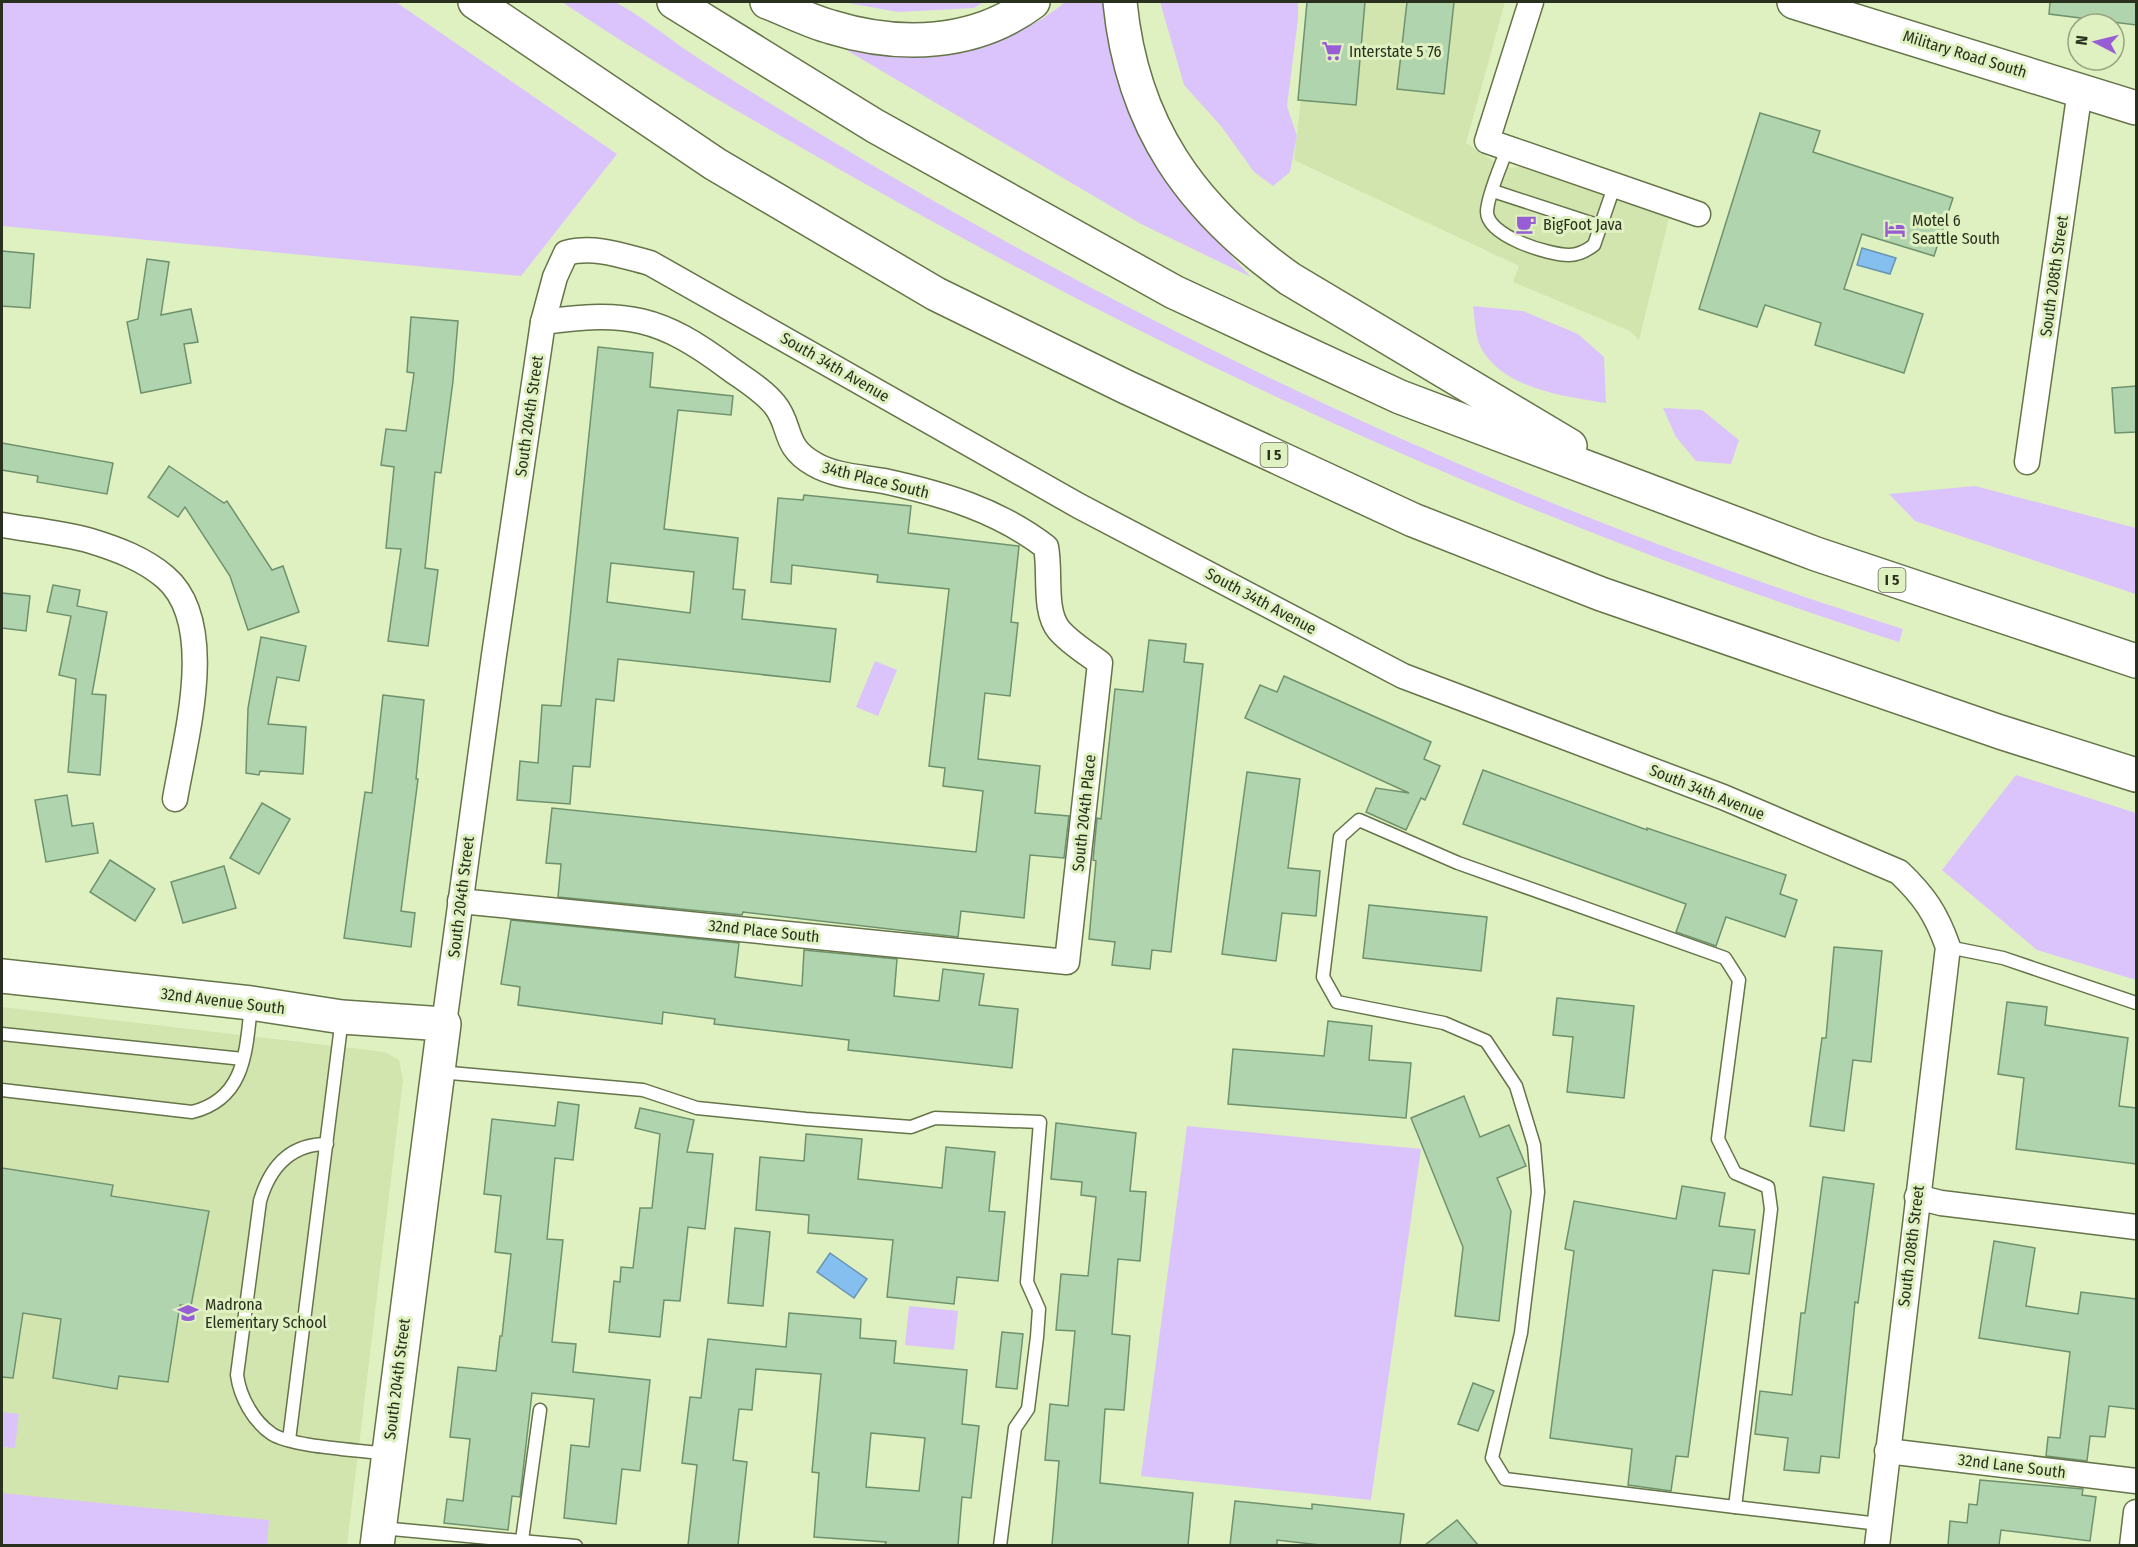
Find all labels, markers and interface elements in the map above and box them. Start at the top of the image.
north arrow [2066,12,2126,72]
street label: Military Road South [1901,26,2029,82]
text: N [2072,34,2092,46]
supermarket icon: Interstate 5 76 [1320,39,1344,63]
place label: Interstate 5 76 [1349,42,1442,61]
place label: Motel 6 Seattle South [1912,211,2000,248]
cafe icon: BigFoot Java [1514,212,1538,236]
street label: South 208th Street [2036,213,2072,338]
place label: BigFoot Java [1543,215,1622,234]
hotel icon: Motel 6 Seattle South [1883,217,1907,241]
street label: South 34th Avenue [777,328,893,406]
street label: South 204th Street [511,353,547,478]
road number: I 5 [1260,443,1288,467]
street label: 34th Place South [821,458,931,502]
street label: South 34th Avenue [1202,564,1320,638]
road number: I 5 [1878,568,1906,592]
street label: South 204th Place [1068,754,1100,872]
street label: South 34th Avenue [1647,760,1767,824]
street label: South 204th Street [444,835,478,959]
street label: 32nd Place South [707,916,821,946]
street label: 32nd Avenue South [160,984,286,1018]
street label: South 208th Street [1894,1183,1928,1308]
place label: Madrona Elementary School [205,1295,327,1332]
school or university icon: Madrona Elementary School [176,1301,200,1325]
street label: South 204th Street [380,1317,414,1441]
street label: 32nd Lane South [1957,1450,2067,1482]

